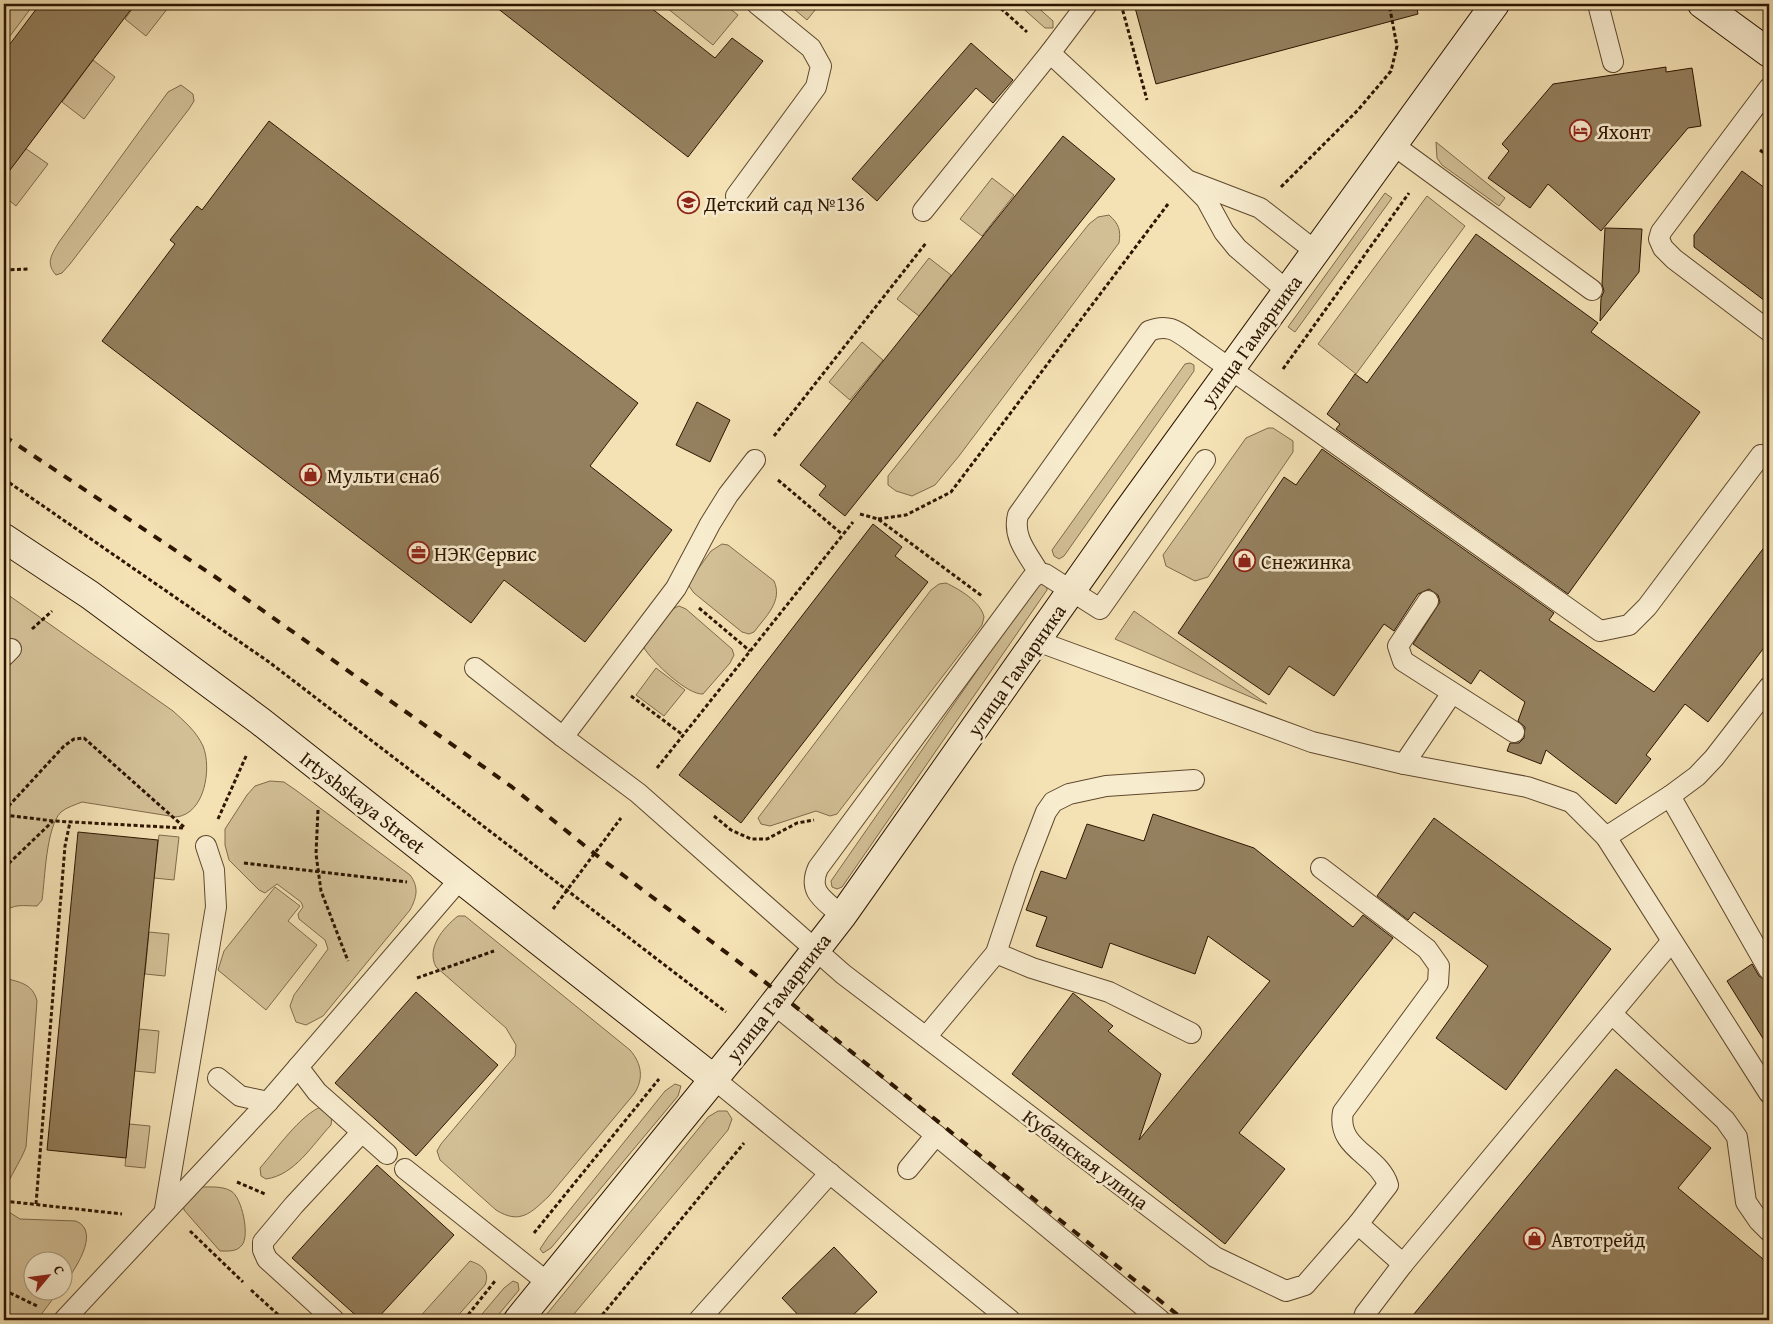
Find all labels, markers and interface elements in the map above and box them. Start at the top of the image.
place label: Яхонт [1596,117,1651,146]
hotel icon: Яхонт [1569,119,1593,143]
place label: Детский сад №136 [703,189,865,218]
school or university icon: Детский сад №136 [676,191,700,215]
street label: улица Гамарника [1193,268,1309,412]
place label: Мульти снаб [327,461,440,490]
shop icon: Мульти снаб [299,463,323,487]
place label: НЭК Сервис [434,539,537,568]
office icon: НЭК Сервис [406,541,430,565]
place label: Снежинка [1261,547,1351,576]
shop icon: Снежинка [1233,549,1257,573]
street label: улица Гамарника [959,598,1073,743]
street label: Irtyshskaya Street [294,744,432,860]
street label: улица Гамарника [718,926,838,1068]
street label: Кубанская улица [1017,1102,1155,1216]
place label: Автотрейд [1551,1225,1645,1254]
shop icon: Автотрейд [1523,1227,1547,1251]
north arrow [22,1252,72,1302]
text: С [49,1261,70,1278]

